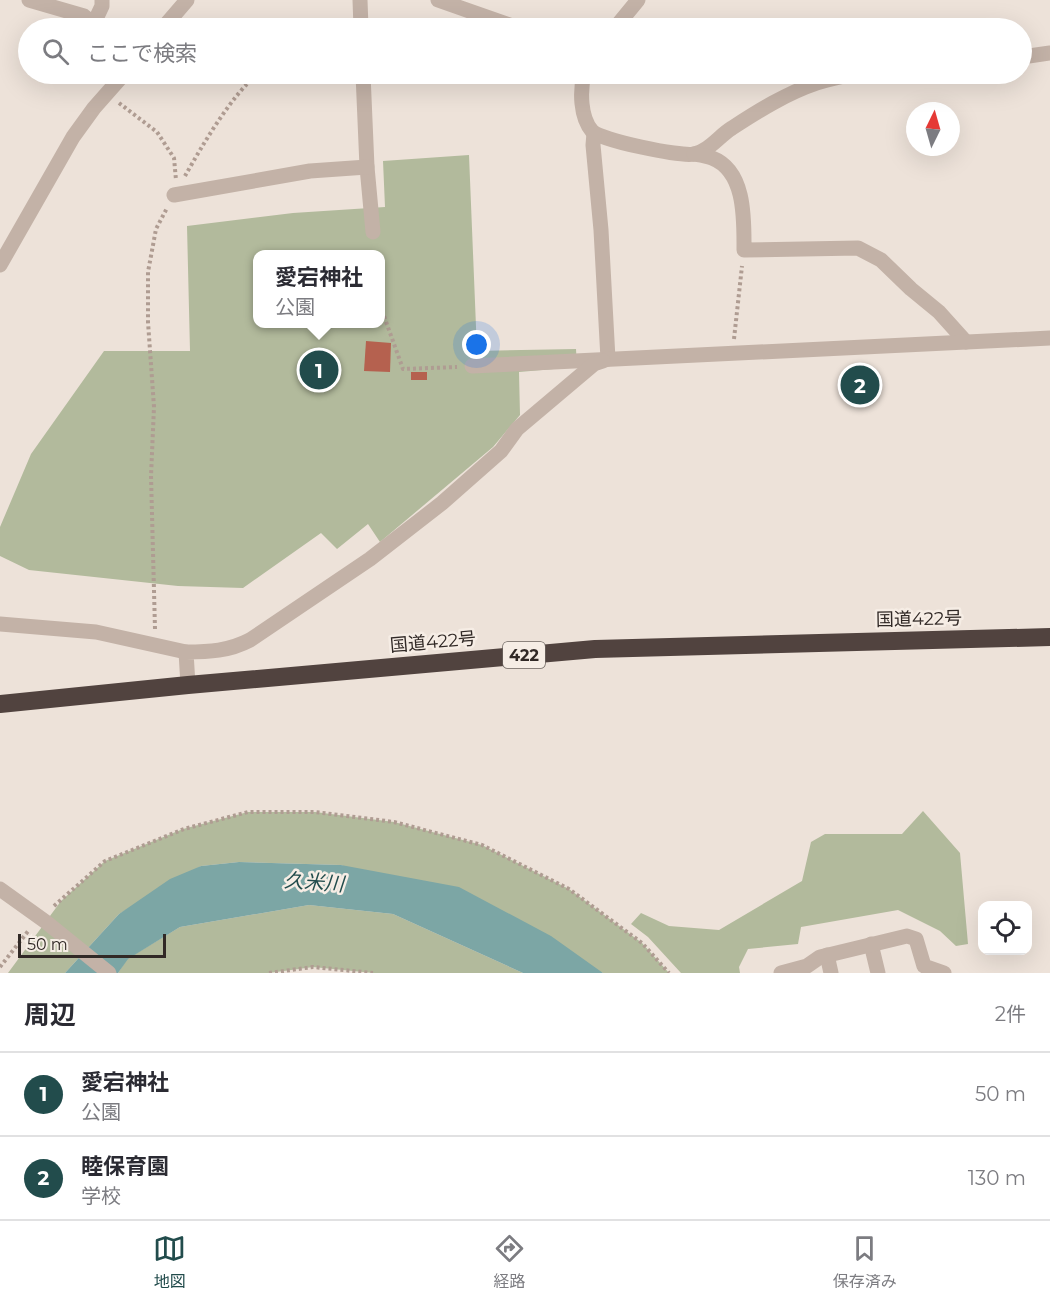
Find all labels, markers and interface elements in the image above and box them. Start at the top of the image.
search box [18,18,1032,84]
icon: search [39,35,72,68]
text: ここで検索 [87,40,197,67]
north arrow [906,102,960,156]
popup [253,250,385,328]
text: 愛宕神社 [275,264,363,291]
text: 公園 [275,295,315,319]
your location [462,330,491,359]
pin: 1 [300,348,338,392]
pin: 2 [840,362,880,408]
street label: 国道422号 [876,607,962,631]
street label: 国道422号 [389,627,477,657]
road number: 422 [503,642,545,668]
water label: 久米川 [283,868,347,896]
map controls [978,901,1032,955]
button: locate [978,901,1032,955]
scale bar [18,931,166,958]
text: 50 m [27,935,68,954]
text: 周辺 [24,999,76,1031]
text: 2件 [995,1002,1026,1026]
text: 愛宕神社 [81,1069,169,1096]
text: 1 [40,1082,47,1106]
text: 50 m [975,1082,1026,1106]
text: 公園 [81,1100,121,1124]
text: 睦保育園 [81,1153,169,1180]
text: 2 [38,1166,49,1190]
text: 130 m [968,1166,1026,1190]
text: 学校 [81,1184,121,1208]
tab: 地図 [153,1232,186,1292]
tab: 経路 [493,1232,526,1292]
tab: 保存済み [833,1232,897,1292]

